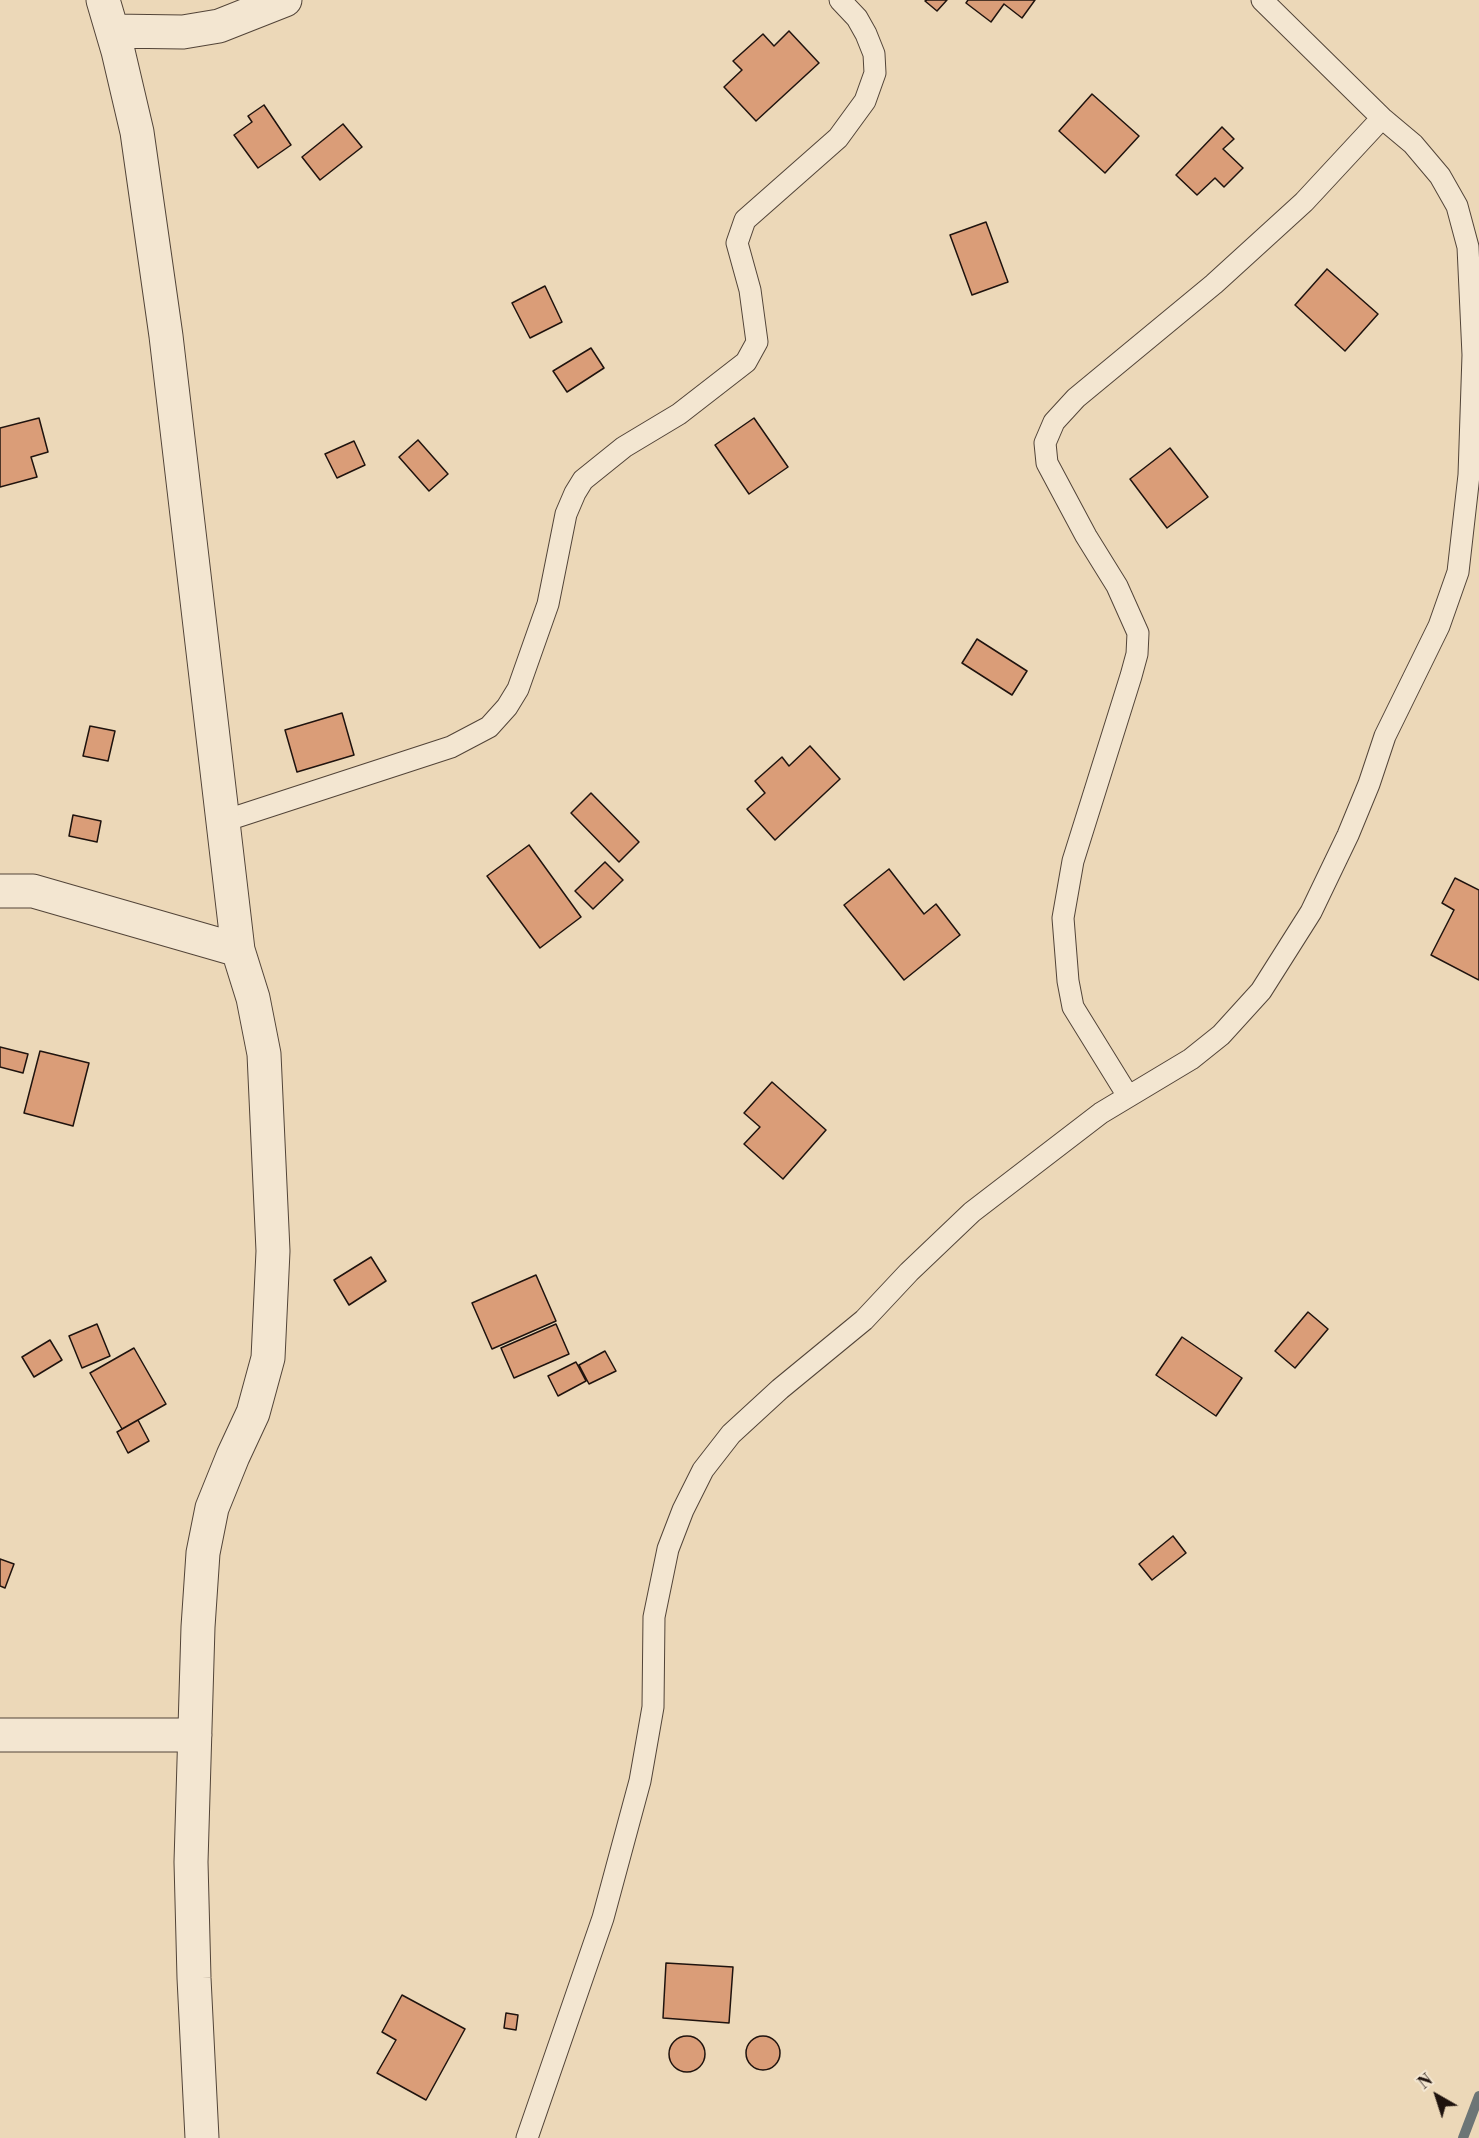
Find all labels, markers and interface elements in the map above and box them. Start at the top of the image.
north arrow [1407,2066,1467,2126]
text: N [1414,2070,1437,2094]

